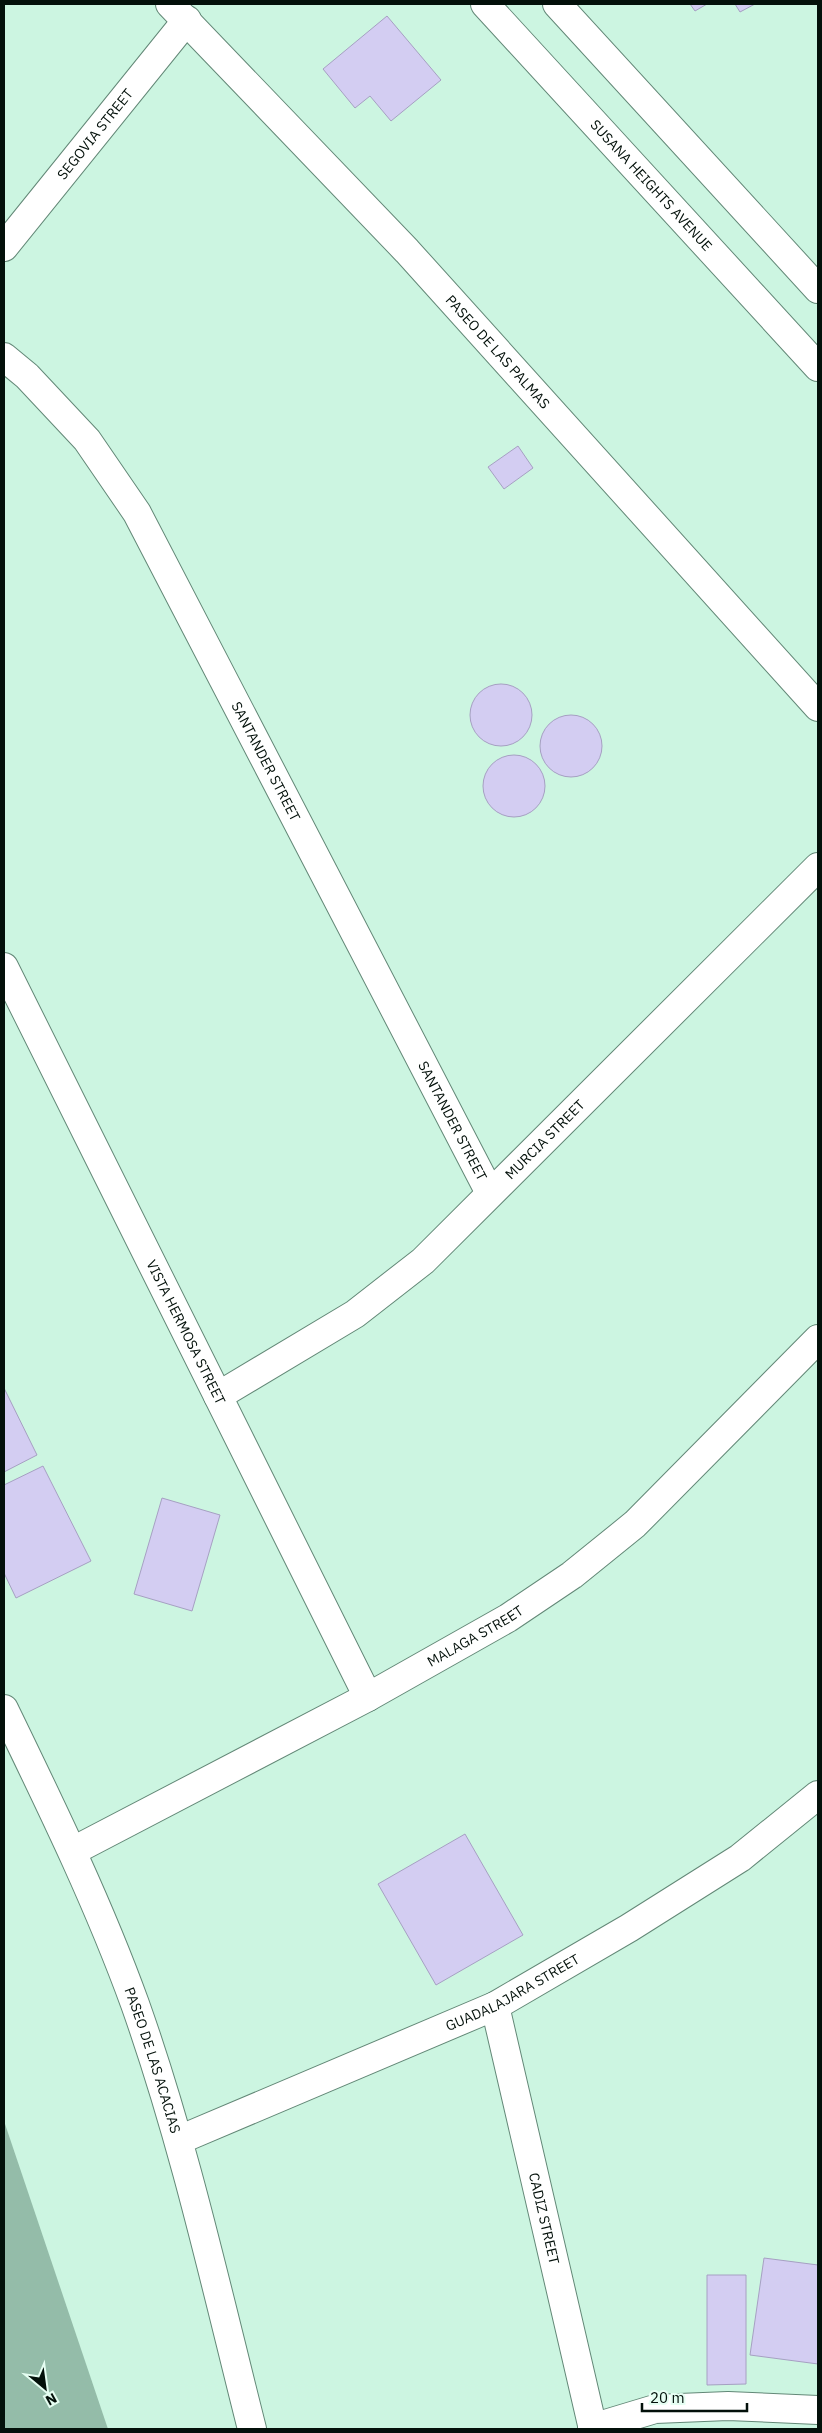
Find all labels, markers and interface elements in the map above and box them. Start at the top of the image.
street label: SEGOVIA STREET [53,85,137,183]
street label: SUSANA HEIGHTS AVENUE [586,116,716,255]
street label: PASEO DE LAS PALMAS [442,291,554,413]
street label: SANTANDER STREET [228,699,304,824]
street label: SANTANDER STREET [414,1058,491,1184]
street label: MURCIA STREET [501,1096,589,1183]
street label: VISTA HERMOSA STREET [142,1257,230,1408]
street label: MALAGA STREET [424,1601,527,1671]
street label: GUADALAJARA STREET [443,1950,583,2035]
street label: PASEO DE LAS ACACIAS [121,1985,185,2136]
street label: CADIZ STREET [525,2171,564,2266]
north arrow [20,2363,70,2413]
scale bar [642,2380,747,2412]
text: 20 m [650,2388,685,2407]
text: N [43,2389,60,2410]

